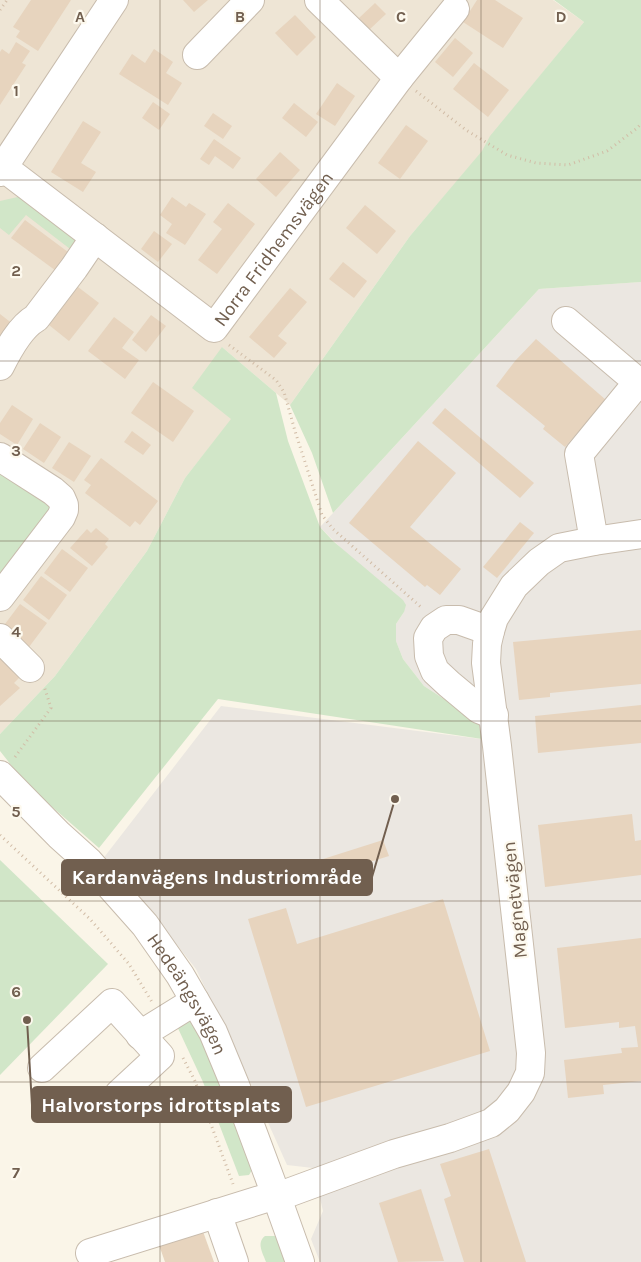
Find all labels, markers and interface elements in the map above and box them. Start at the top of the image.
text: A [75,7,85,26]
text: B [235,7,245,26]
text: C [396,7,406,26]
text: D [556,7,567,26]
text: 1 [13,81,19,100]
street label: Norra Fridhemsvägen [209,167,338,331]
text: 2 [11,261,21,280]
text: 3 [11,441,21,460]
text: 4 [11,622,21,641]
text: 5 [11,802,21,821]
street label: Magnetvägen [498,840,532,960]
callout: Kardanvägens Industriområde [62,860,372,895]
text: Kardanvägens Industriområde [72,866,362,889]
street label: Hedeängsvägen [142,929,231,1058]
text: 6 [11,982,21,1001]
callout: Halvorstorps idrottsplats [32,1087,291,1122]
text: Halvorstorps idrottsplats [41,1094,281,1117]
text: 7 [12,1163,20,1182]

